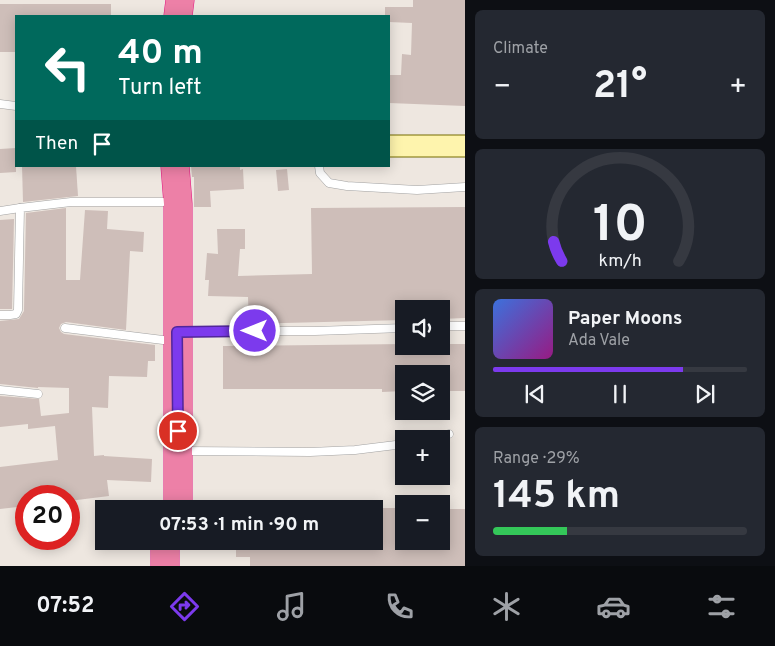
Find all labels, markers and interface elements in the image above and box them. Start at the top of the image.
text: 40 m [118,32,203,76]
icon: left [35,35,100,100]
text: Climate [493,39,548,59]
text: 21° [593,63,647,112]
text: − [493,70,511,106]
text: + [729,70,747,106]
text: Turn left [118,75,201,102]
icon: arrive [88,130,116,158]
text: Then [35,132,78,156]
text: 10 [593,194,647,260]
text: km/h [598,250,642,273]
map controls [395,300,450,550]
button: sound [395,300,450,355]
position arrow [228,304,280,356]
text: Paper Moons [568,307,682,331]
text: Ada Vale [568,331,630,351]
button: layers [395,365,450,420]
icon: previous [521,380,549,408]
icon: pause [606,380,634,408]
icon: next [691,380,719,408]
pin [157,410,199,452]
icon: arrive [164,417,192,445]
button: + [395,430,450,485]
text: Range · 29% [493,449,580,469]
text: 145 km [493,473,620,522]
speed limit sign: 20 [15,485,80,550]
button: − [395,495,450,550]
text: 07:53 · 1 min · 90 m [159,513,319,537]
icon: directions [167,589,202,624]
icon: music [274,589,309,624]
icon: phone [382,589,417,624]
icon: climate [489,589,524,624]
icon: car [596,589,631,624]
icon: filters [704,589,739,624]
text: 07:52 [36,593,94,620]

